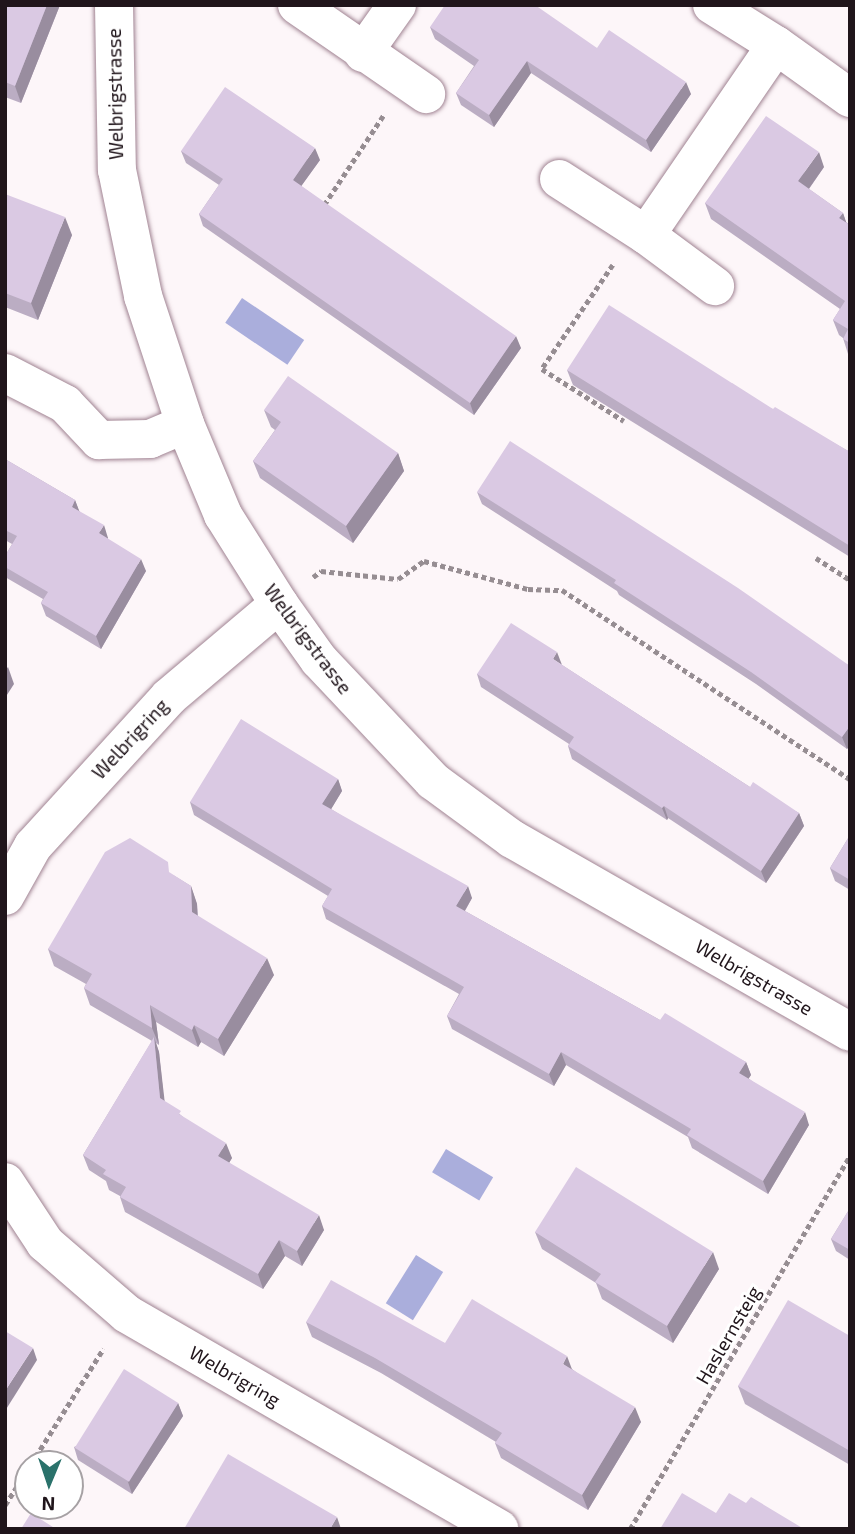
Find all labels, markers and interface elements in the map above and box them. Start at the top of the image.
street label: Welbrigstrasse [102,28,128,160]
street label: Welbrigstrasse [259,580,357,698]
street label: Welbrigring [87,694,173,784]
street label: Welbrigstrasse [691,934,817,1020]
street label: Haslernsteig [691,1282,765,1388]
street label: Welbrigring [185,1341,285,1411]
north arrow [14,1450,84,1520]
text: N [41,1493,56,1516]

